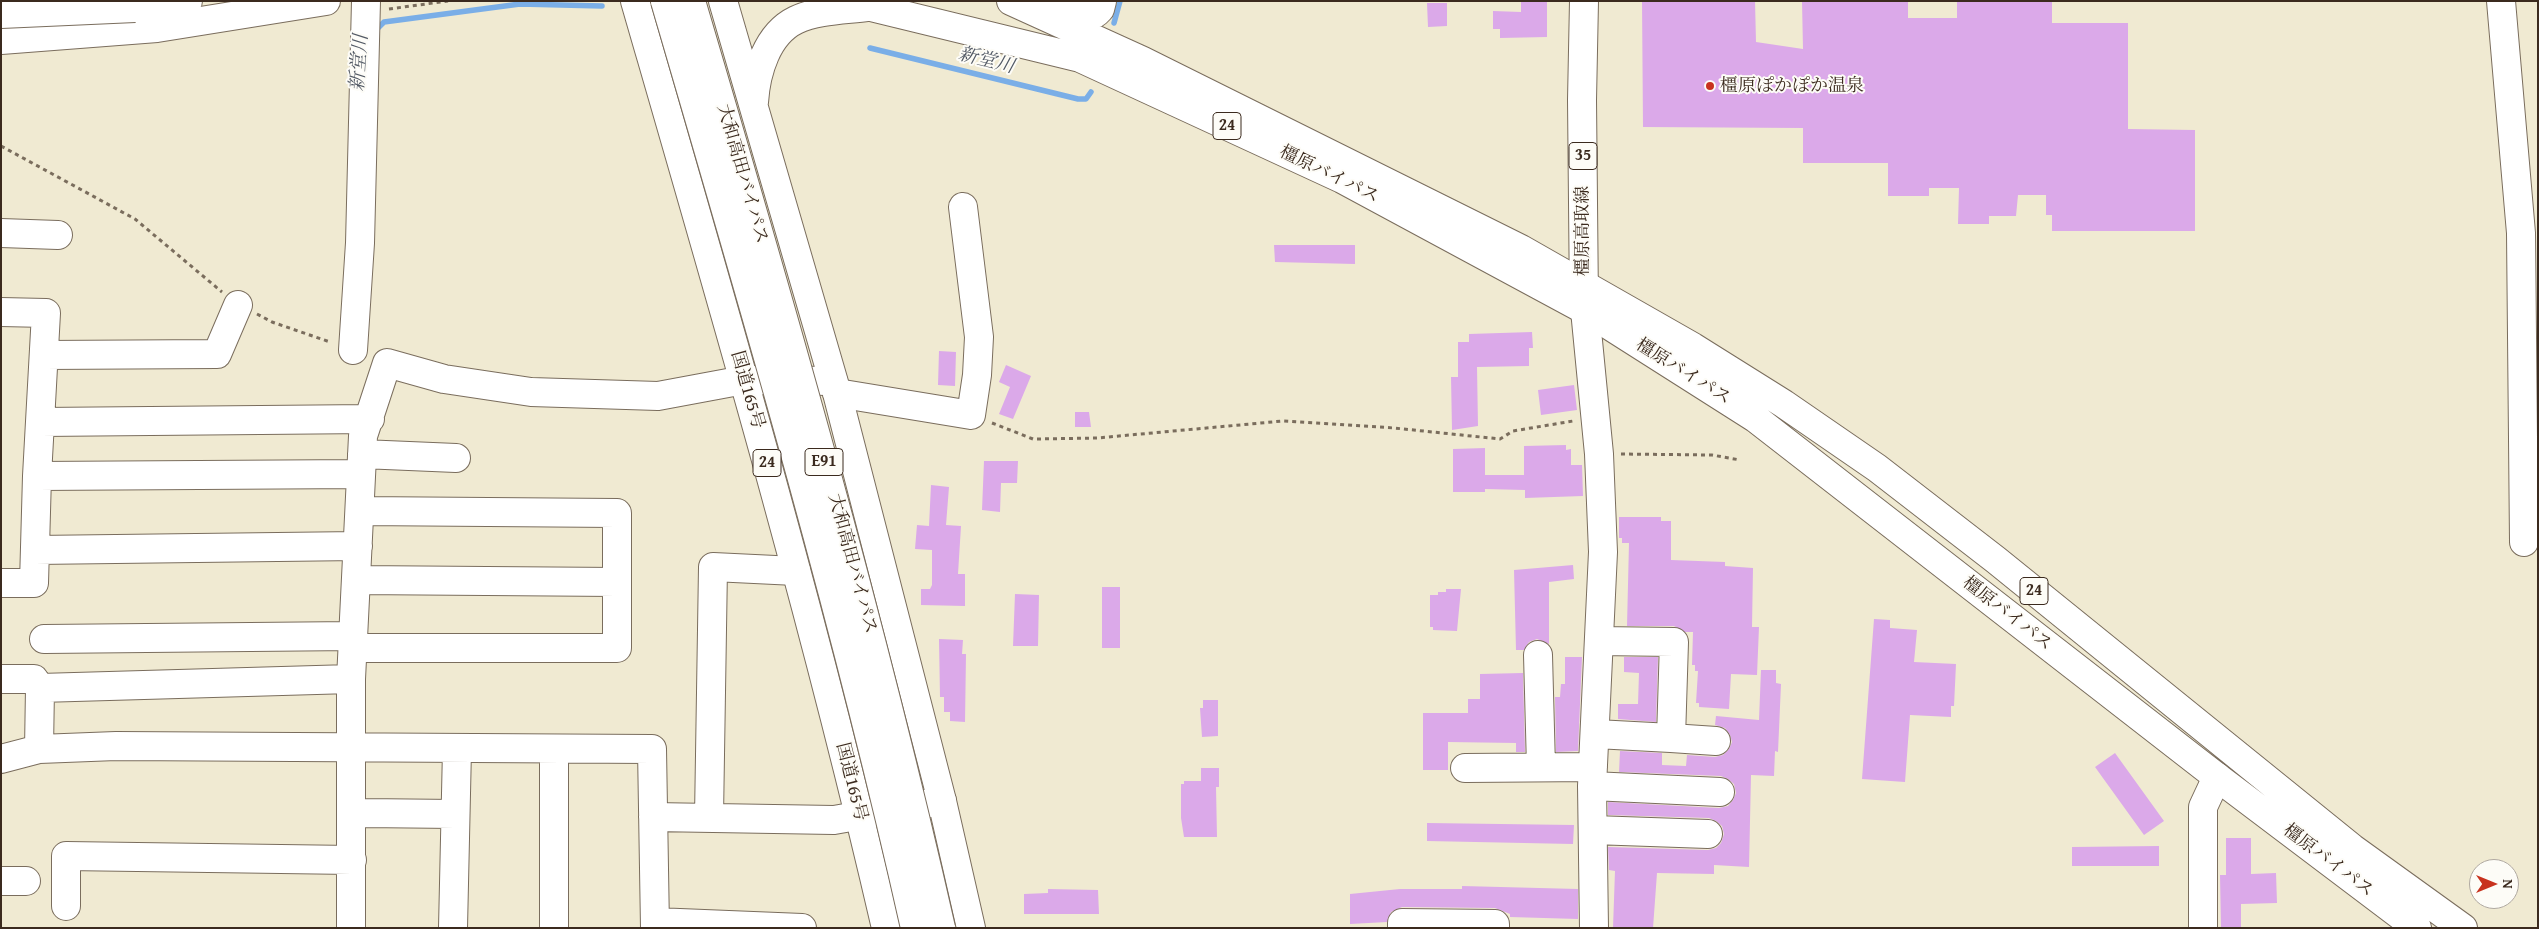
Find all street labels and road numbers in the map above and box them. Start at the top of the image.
street label: 大和高田バイパス [712,102,772,246]
road number: 24 [1213,112,1241,140]
street label: 橿原バイパス [1276,142,1382,208]
road number: 35 [1569,142,1597,170]
street label: 橿原高取線 [1572,186,1594,276]
street label: 橿原バイパス [1631,334,1735,410]
street label: 国道165号 [726,349,768,431]
road number: E91 [805,448,843,476]
road number: 24 [753,449,781,476]
street label: 大和高田バイパス [823,492,881,636]
street label: 橿原バイパス [1958,572,2056,656]
road number: 24 [2020,578,2048,604]
street label: 国道165号 [831,741,871,823]
street label: 橿原バイパス [2278,820,2378,902]

